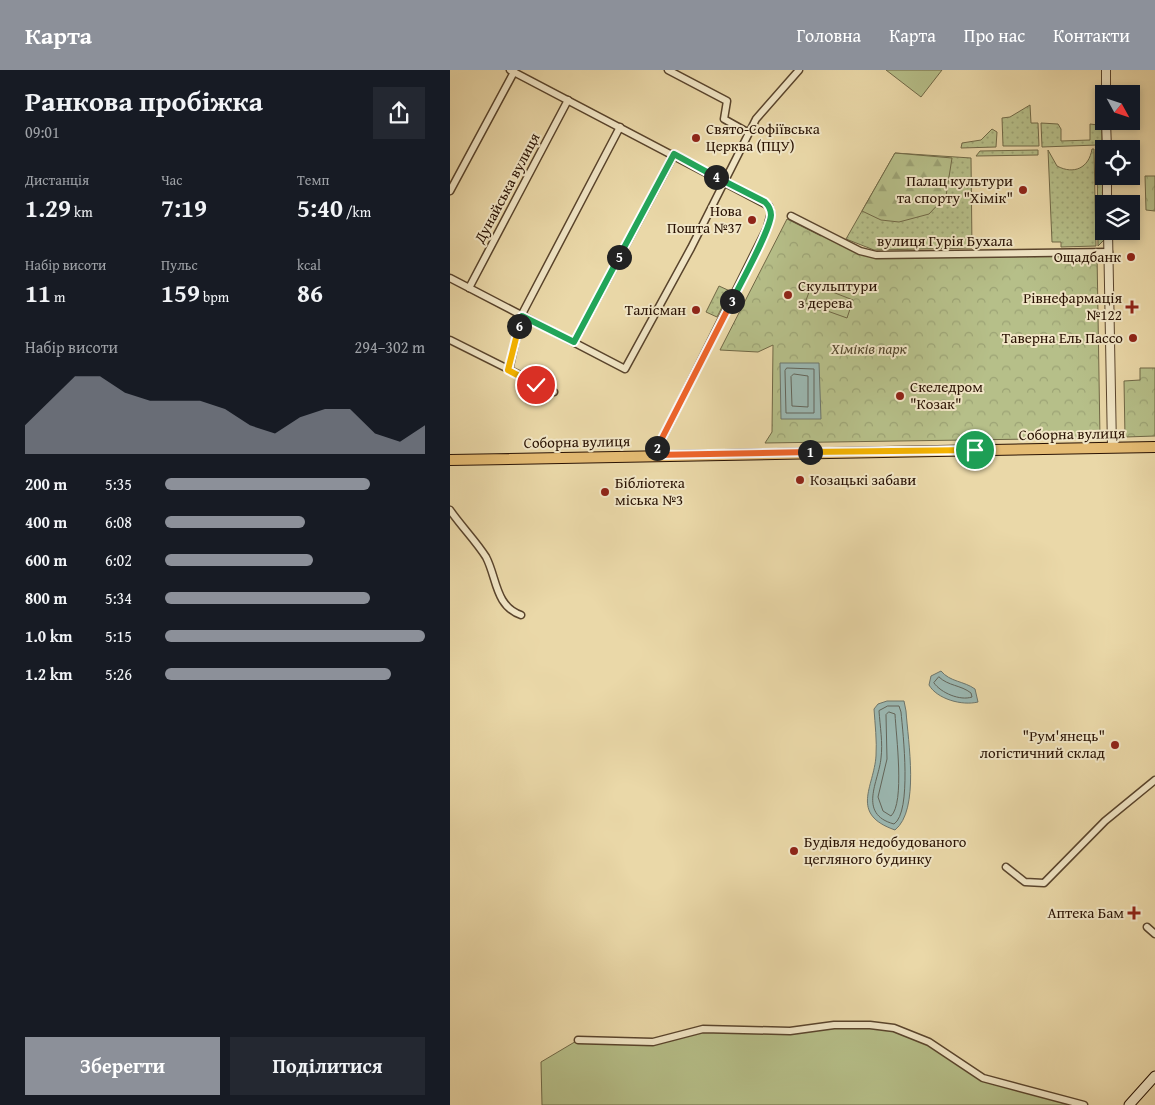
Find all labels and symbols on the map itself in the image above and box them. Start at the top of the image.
north arrow [1095,85,1140,130]
place label: Свято-Софіївська Церква (ПЦУ) [706,118,821,156]
street label: Дунайська вулиця [468,128,545,248]
marker: Свято-Софіївська Церква (ПЦУ) [690,132,702,144]
pin: 4 [704,164,728,190]
place label: Палац культури та спорту "Хімік" [897,170,1013,208]
marker: Палац культури та спорту "Хімік" [1017,184,1029,196]
place label: Нова Пошта №37 [667,200,743,238]
marker: Нова Пошта №37 [746,214,758,226]
street label: вулиця Гурія Бухала [877,230,1014,251]
pin: 5 [606,244,632,270]
place label: Ощадбанк [1054,246,1121,267]
marker: Ощадбанк [1125,251,1137,263]
place label: Скульптури з дерева [798,275,877,313]
place label: Рівнефармація №122 [1023,287,1122,325]
pin: 3 [720,288,744,314]
marker: Скульптури з дерева [782,289,794,301]
place label: Талісман [625,299,686,320]
marker: Рівнефармація №122 [1126,301,1138,313]
marker: Талісман [690,304,702,316]
pin: 6 [506,314,532,338]
place label: Таверна Ель Пассо [1002,327,1123,348]
marker: Таверна Ель Пассо [1127,332,1139,344]
park label: Хіміків парк [830,338,908,359]
pin [515,364,557,406]
place label: Скеледром "Козак" [910,376,983,414]
marker: Скеледром "Козак" [894,390,906,402]
street label: Соборна вулиця [1018,422,1126,445]
pin [954,429,996,471]
street label: Соборна вулиця [523,430,631,453]
pin: 2 [644,436,670,460]
pin: 1 [798,440,822,464]
place label: Козацькі забави [810,469,916,490]
place label: Бібліотека міська №3 [615,472,686,510]
marker: Козацькі забави [794,474,806,486]
marker: Бібліотека міська №3 [599,486,611,498]
place label: "Рум'янець" логістичний склад [980,725,1105,763]
marker: "Рум'янець" логістичний склад [1109,739,1121,751]
place label: Будівля недобудованого цегляного будинку [804,831,967,869]
marker: Будівля недобудованого цегляного будинку [788,845,800,857]
place label: Аптека Бам [1048,902,1124,923]
marker: Аптека Бам [1128,907,1140,919]

